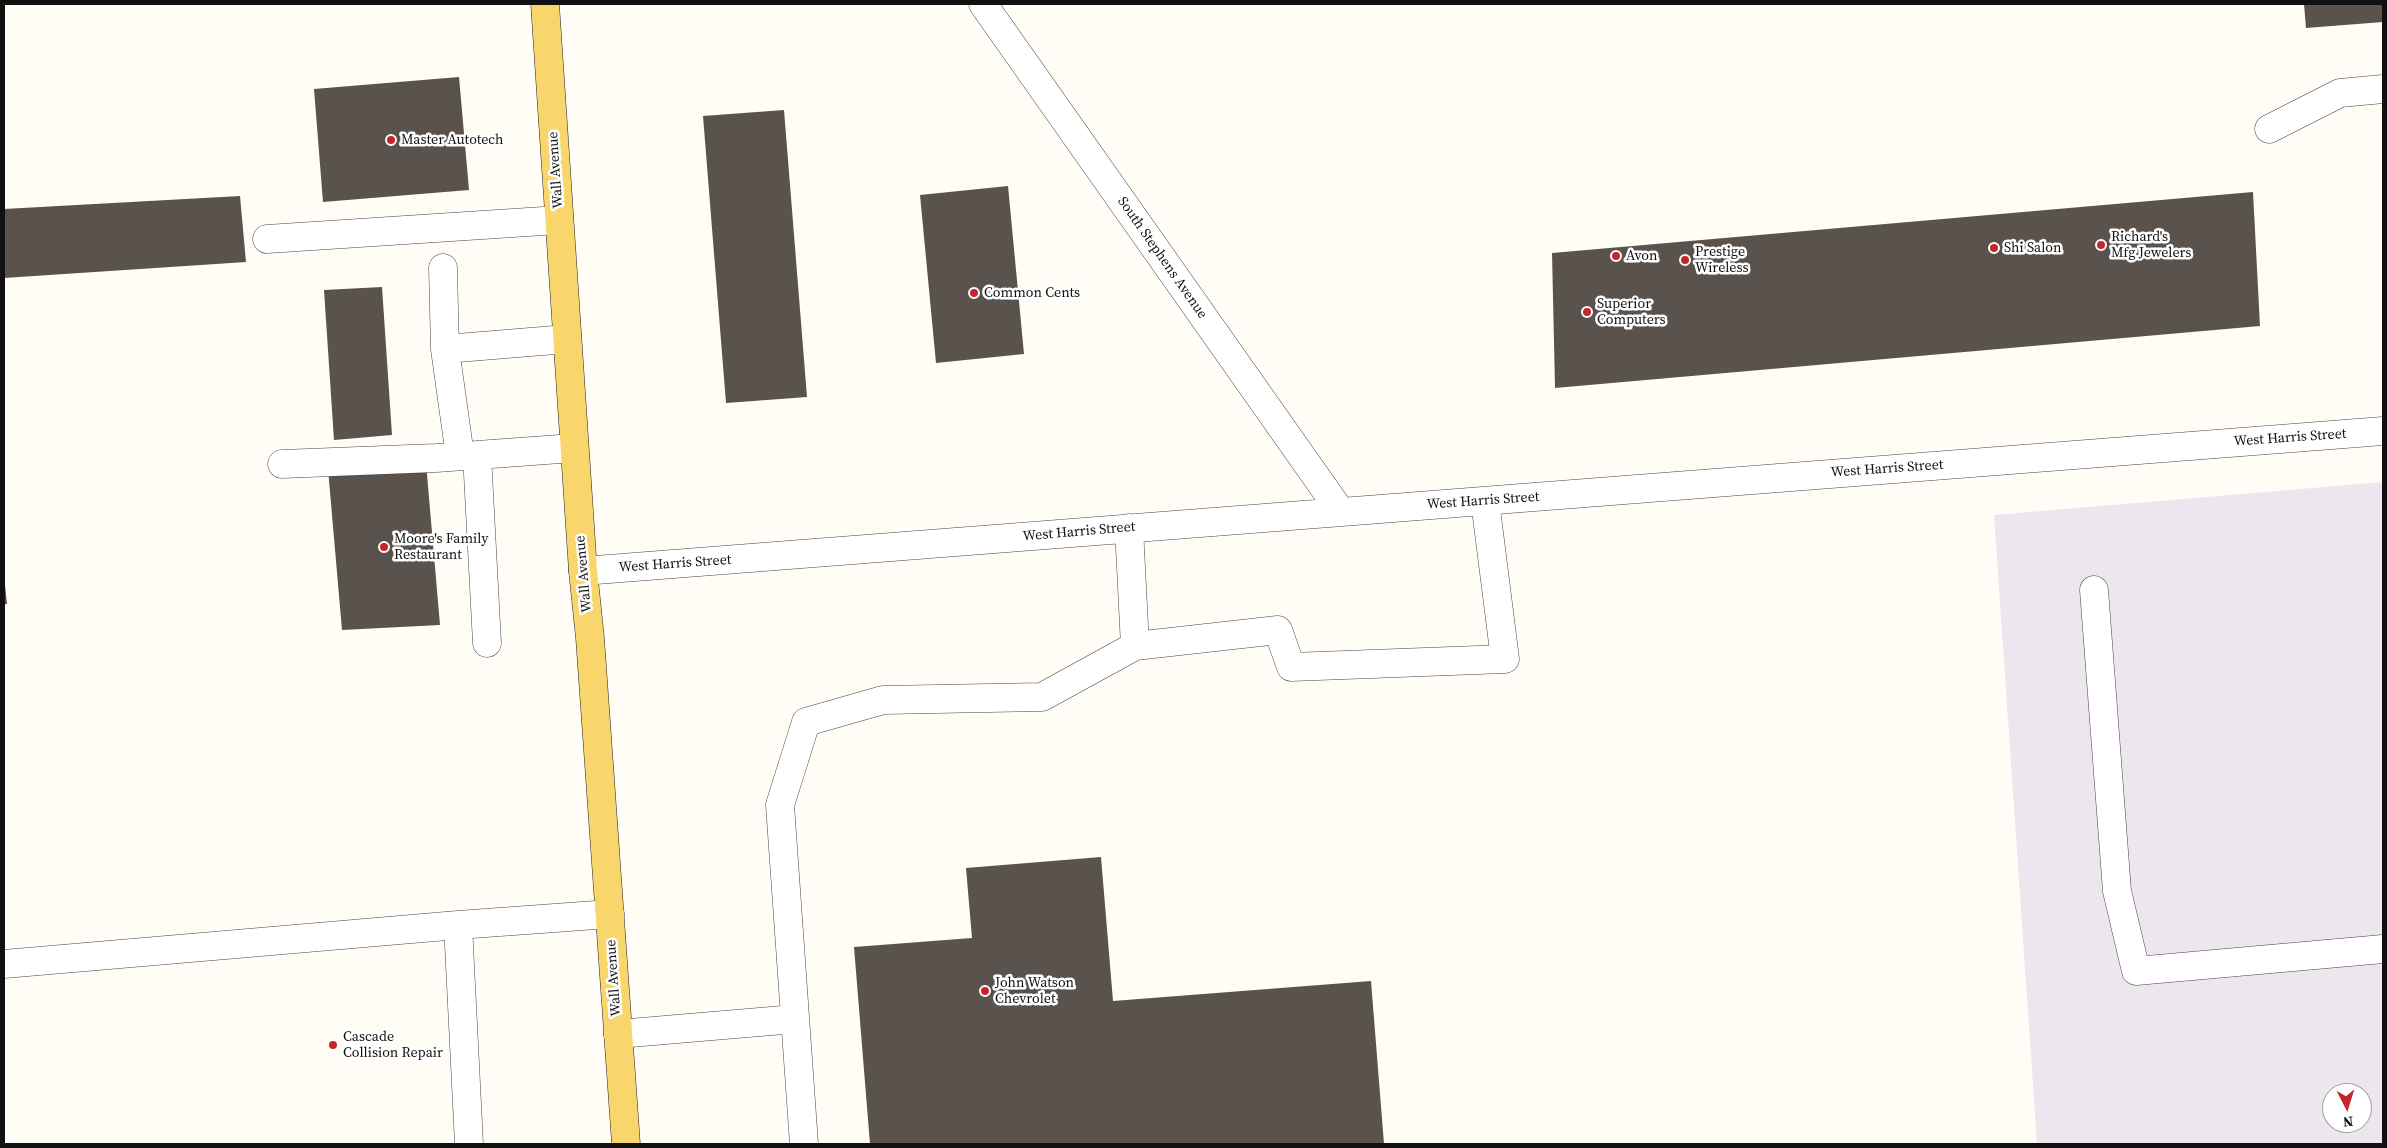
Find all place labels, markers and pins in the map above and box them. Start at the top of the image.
place label: Master Autotech [401,132,503,148]
marker: Master Autotech [385,134,397,146]
place label: Richard's Mfg Jewelers [2111,229,2191,262]
marker: Richard's Mfg Jewelers [2095,239,2107,251]
place label: Shi Salon [2004,240,2062,256]
marker: Shi Salon [1988,242,2000,254]
place label: Prestige Wireless [1695,244,1749,276]
place label: Avon [1626,248,1657,264]
marker: Avon [1610,250,1622,262]
marker: Prestige Wireless [1679,254,1691,266]
place label: Common Cents [984,285,1080,301]
marker: Common Cents [968,287,980,299]
place label: Superior Computers [1597,296,1666,328]
marker: Superior Computers [1581,306,1593,318]
place label: Moore's Family Restaurant [394,531,488,564]
marker: Moore's Family Restaurant [378,541,390,553]
place label: John Watson Chevrolet [995,975,1074,1008]
marker: John Watson Chevrolet [979,985,991,997]
place label: Cascade Collision Repair [343,1029,443,1062]
marker: Cascade Collision Repair [327,1039,339,1051]

